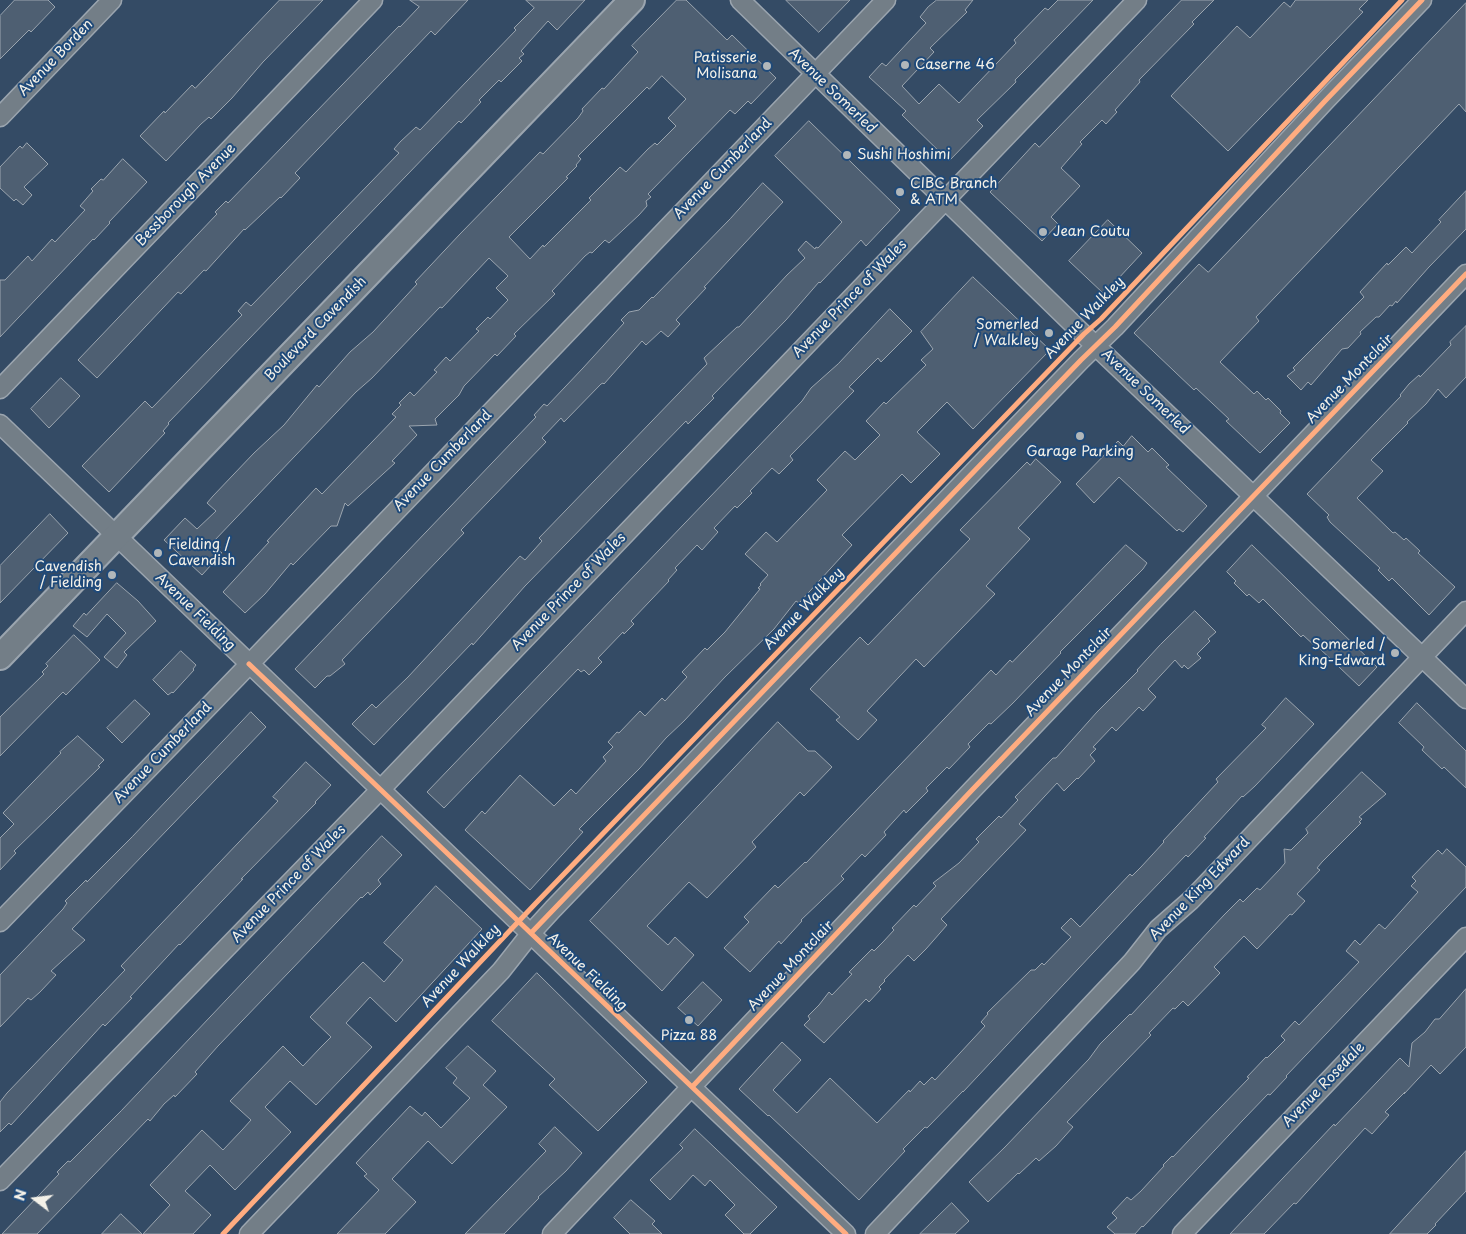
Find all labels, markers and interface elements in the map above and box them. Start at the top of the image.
street label: Avenue Borden [15,16,97,100]
street label: Avenue Somerled [785,45,879,137]
place label: Patisserie Molisana [694,50,757,82]
place label: Caserne 46 [915,57,995,73]
marker: Caserne 46 [899,59,911,71]
marker: Patisserie Molisana [761,60,773,72]
street label: Avenue Cumberland [670,115,776,223]
street label: Bessborough Avenue [133,140,239,250]
place label: Sushi Hoshimi [857,147,951,163]
marker: Sushi Hoshimi [841,149,853,161]
place label: CIBC Branch & ATM [910,176,997,208]
marker: CIBC Branch & ATM [894,186,906,198]
place label: Jean Coutu [1053,224,1130,240]
marker: Jean Coutu [1037,226,1049,238]
street label: Avenue Prince of Wales [789,237,911,361]
street label: Boulevard Cavendish [262,273,370,385]
street label: Avenue Walkley [1042,273,1128,363]
place label: Somerled / Walkley [974,317,1039,350]
marker: Somerled / Walkley [1043,327,1055,339]
street label: Avenue Montclair [1303,331,1397,427]
street label: Avenue Somerled [1098,346,1192,438]
street label: Avenue Cumberland [390,407,496,515]
marker: Garage Parking [1074,430,1086,442]
place label: Garage Parking [1026,444,1134,460]
street label: Avenue Prince of Wales [508,530,630,654]
place label: Fielding / Cavendish [168,537,235,570]
marker: Fielding / Cavendish [152,547,164,559]
place label: Cavendish / Fielding [35,559,102,592]
street label: Avenue Walkley [761,564,847,654]
marker: Cavendish / Fielding [106,569,118,581]
street label: Avenue Fielding [152,570,238,654]
street label: Avenue Montclair [1022,624,1116,720]
place label: Somerled / King-Edward [1298,637,1385,670]
marker: Somerled / King-Edward [1389,647,1401,659]
street label: Avenue Cumberland [110,699,216,807]
street label: Avenue Prince of Wales [228,822,350,946]
street label: Avenue King Edward [1146,834,1254,944]
street label: Avenue Montclair [745,917,837,1015]
street label: Avenue Walkley [418,921,504,1011]
street label: Avenue Fielding [544,930,630,1014]
marker: Pizza 88 [683,1014,695,1026]
place label: Pizza 88 [661,1028,717,1044]
street label: Avenue Rosedale [1279,1039,1369,1131]
north arrow [10,1174,60,1224]
text: N [8,1187,32,1203]

